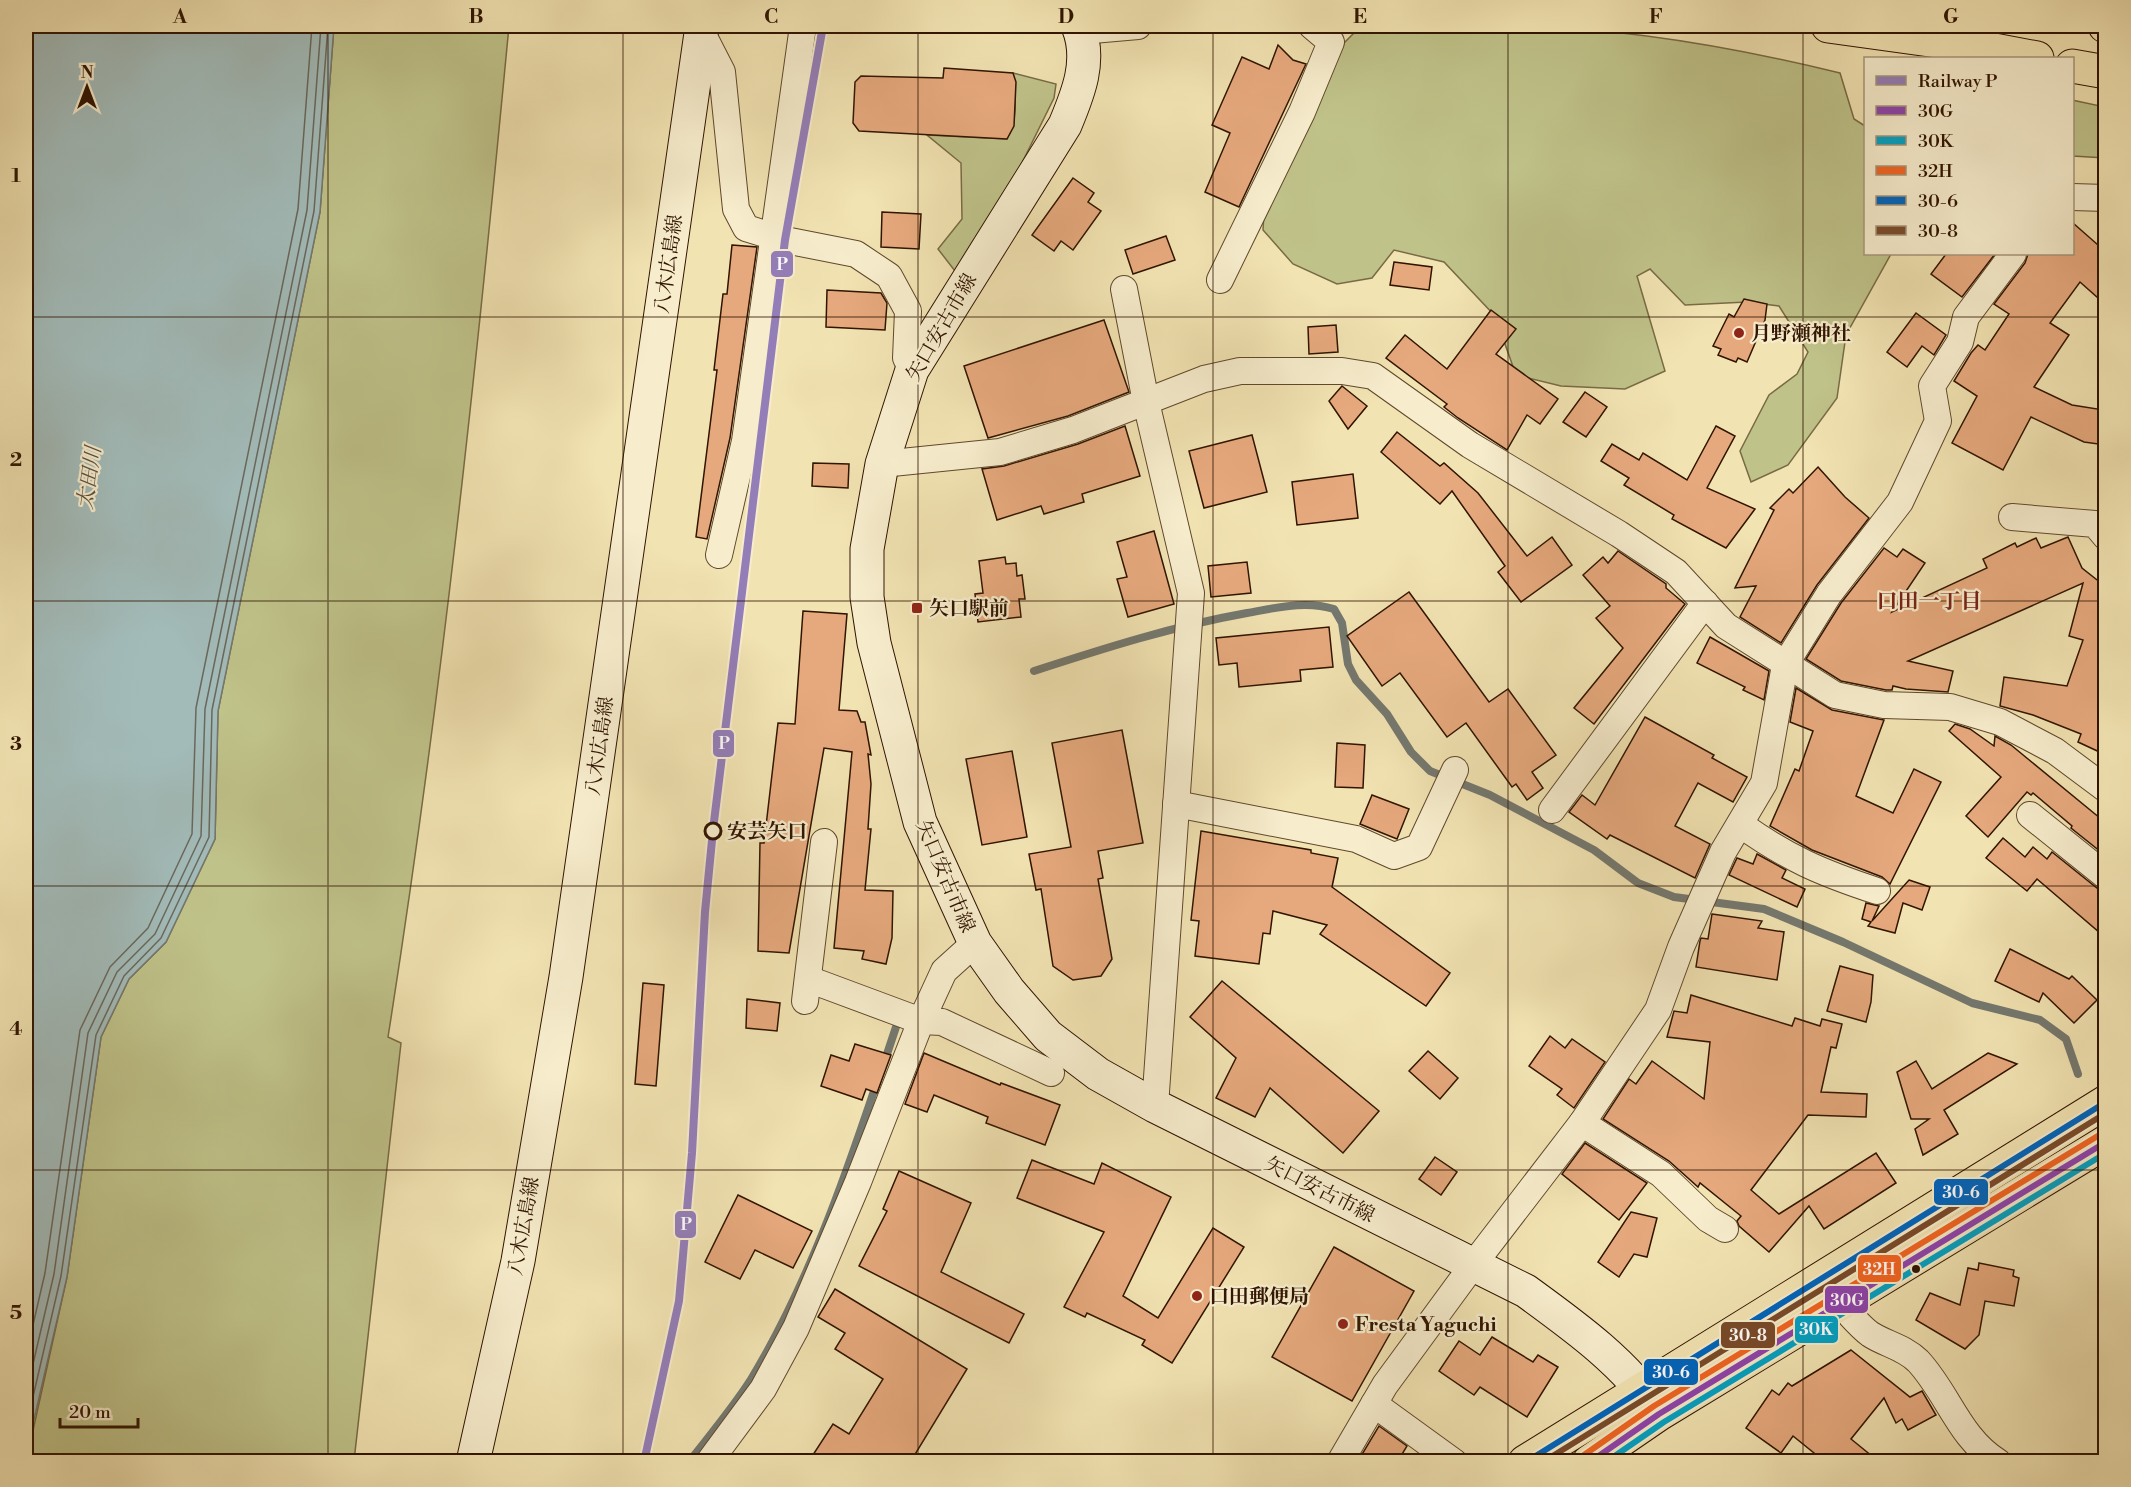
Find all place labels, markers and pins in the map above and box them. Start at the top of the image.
place label: 月野瀬神社 [1751,322,1851,347]
marker: 月野瀬神社 [1732,326,1746,340]
place label: 矢口駅前 [929,597,1009,622]
marker: 矢口駅前 [910,601,924,615]
place label: 安芸矢口 [727,820,807,845]
marker: 安芸矢口 [704,822,722,840]
unlabelled marker [1910,1263,1922,1275]
place label: 口田郵便局 [1209,1285,1309,1310]
marker: 口田郵便局 [1190,1289,1204,1303]
place label: Fresta Yaguchi [1355,1313,1497,1338]
marker: Fresta Yaguchi [1336,1317,1350,1331]

